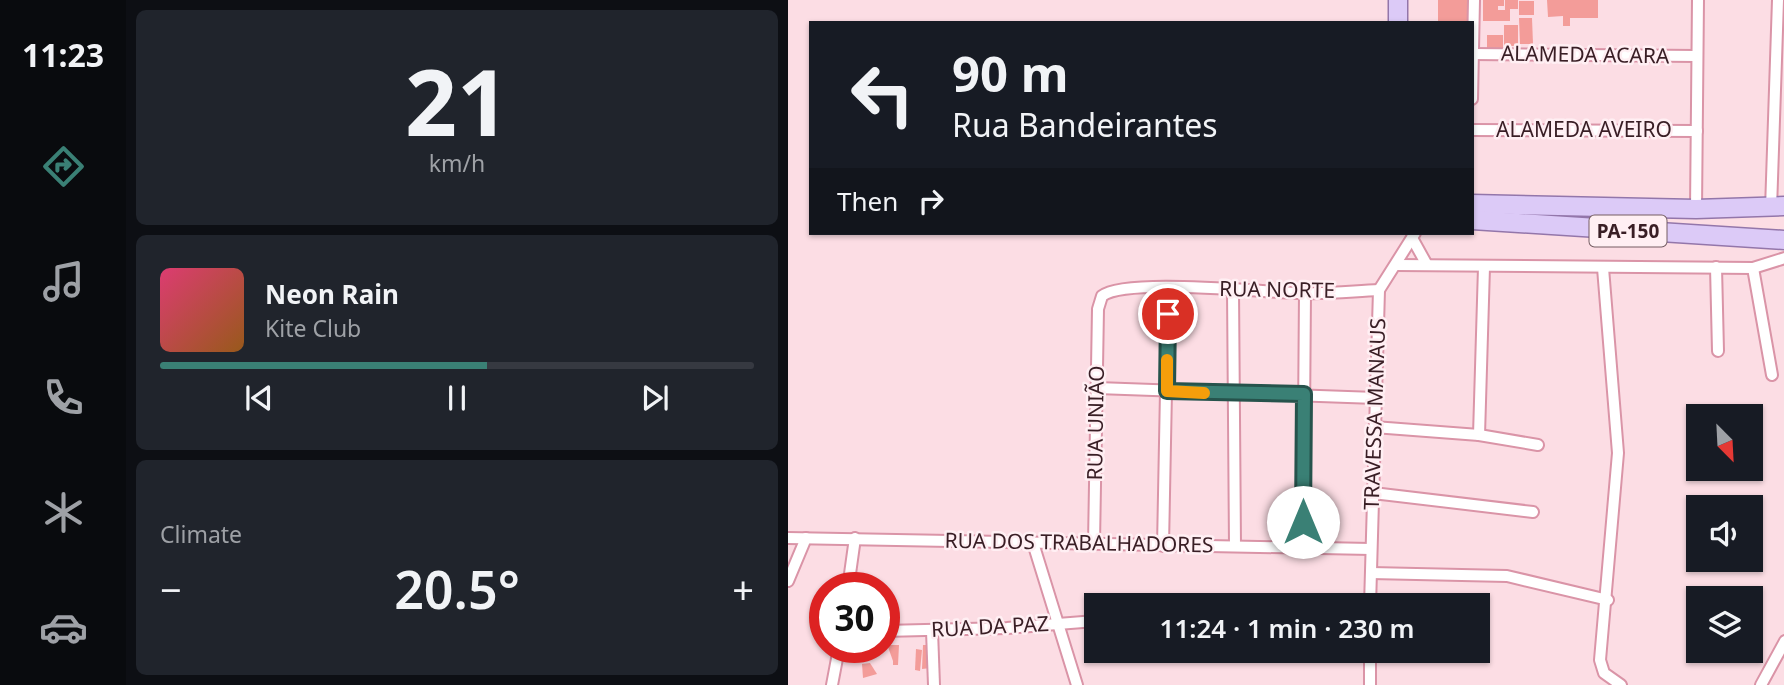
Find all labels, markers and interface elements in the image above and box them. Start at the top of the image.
text: 11:23 [22,33,104,76]
text: 21 [405,39,509,163]
street label: ALAMEDA ACARA [1501,39,1670,69]
text: 90 m [952,40,1069,106]
icon: left [837,49,928,140]
text: Rua Bandeirantes [952,103,1218,146]
street label: ALAMEDA AVEIRO [1496,115,1672,143]
icon: directions [39,142,88,191]
text: km/h [429,147,485,179]
icon: right [912,182,950,220]
text: Then [837,183,898,219]
road number: PA-150 [1590,216,1666,246]
icon: music [39,257,88,306]
street label: RUA NORTE [1219,274,1335,304]
text: Neon Rain [265,276,399,312]
pin [1138,284,1198,344]
icon: arrive [1149,295,1187,333]
text: Kite Club [265,312,361,344]
street label: TRAVESSA MANAUS [1357,317,1391,511]
street label: RUA UNIÃO [1080,365,1110,481]
icon: phone [39,373,88,422]
icon: previous [240,379,278,417]
icon: pause [438,379,476,417]
icon: next [636,379,674,417]
north arrow [1686,404,1763,481]
map controls [1686,404,1763,663]
position arrow [1266,485,1340,559]
icon: climate [39,488,88,537]
button: sound [1686,495,1763,572]
text: Climate [160,518,242,550]
street label: RUA DOS TRABALHADORES [944,526,1214,558]
text: 20.5° [394,553,520,624]
text: − [160,563,182,615]
text: + [732,563,754,615]
speed limit sign: 30 [809,572,900,663]
button: layers [1686,586,1763,663]
icon: car [39,603,88,652]
street label: RUA DA PAZ [930,609,1050,643]
text: 11:24 · 1 min · 230 m [1160,610,1414,646]

